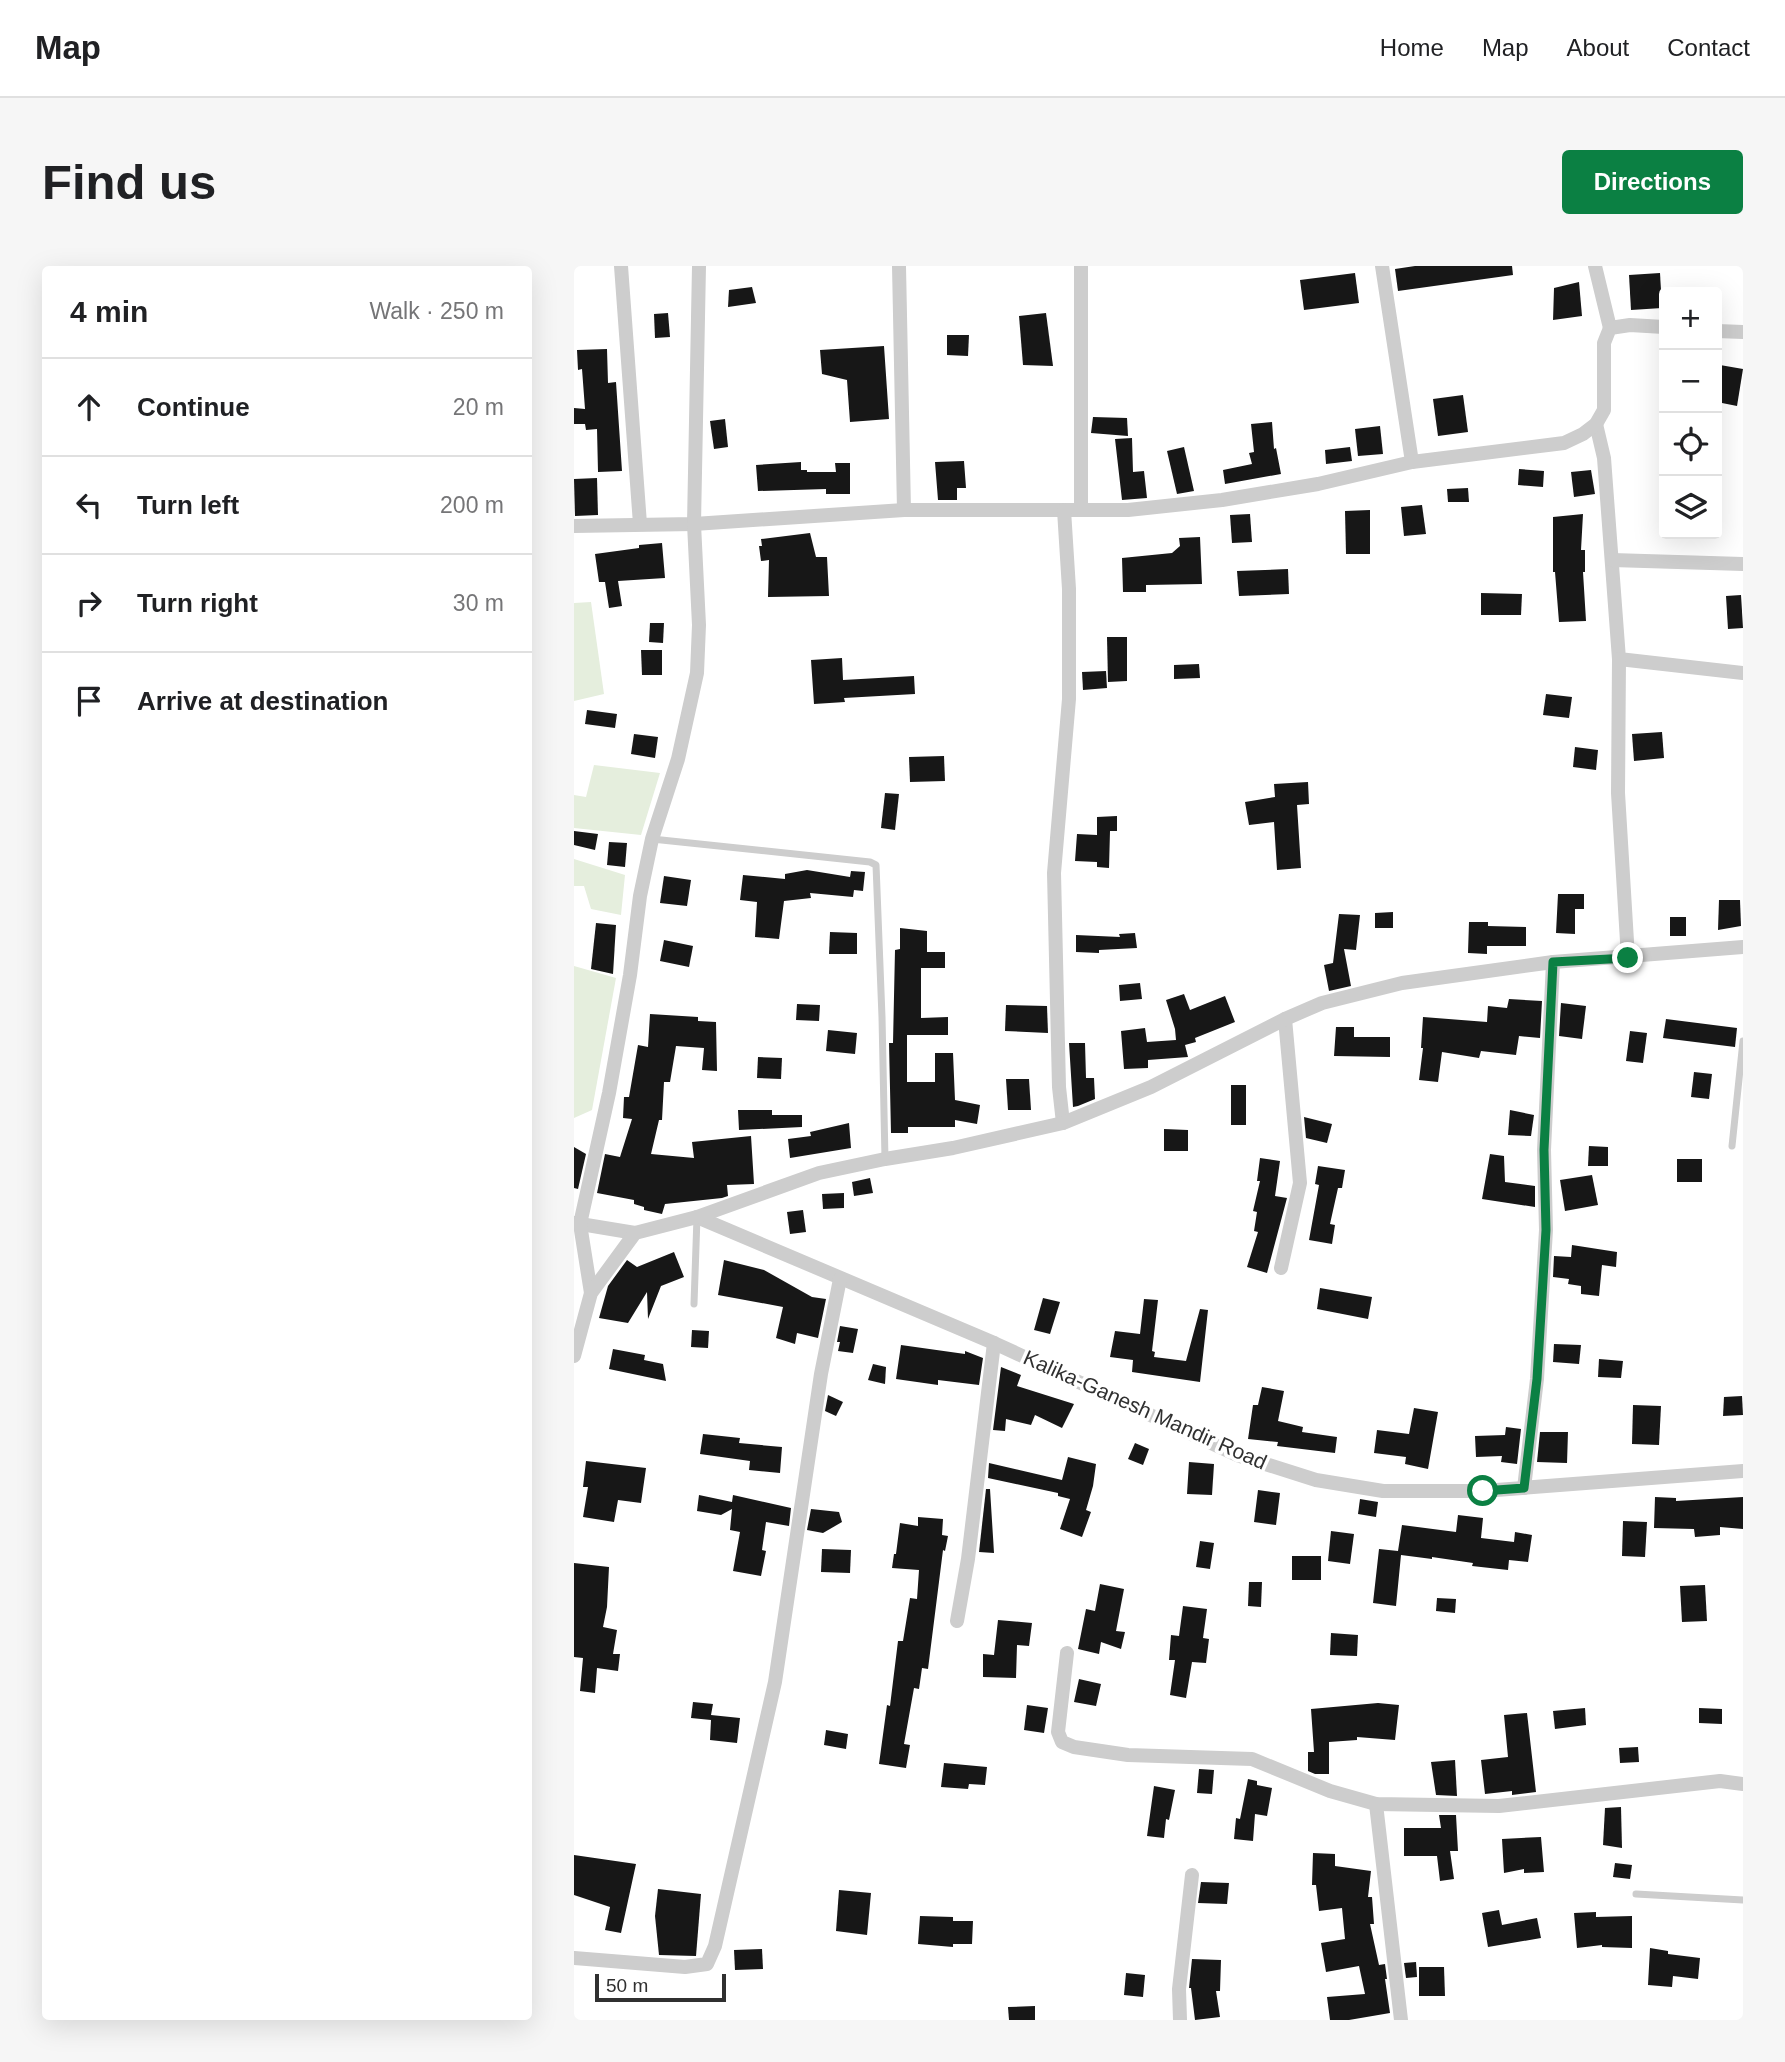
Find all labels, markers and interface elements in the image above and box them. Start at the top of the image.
text: Map [35,29,101,66]
text: Home [1380,34,1444,61]
text: Map [1482,34,1529,61]
text: About [1567,34,1629,61]
text: Contact [1667,34,1750,61]
button: Directions [1562,150,1743,214]
text: Find us [42,155,216,209]
map controls [1659,287,1722,539]
button: + [1659,287,1722,350]
text: 4 min [70,295,148,328]
text: Walk · 250 m [369,298,504,324]
button: − [1659,350,1722,413]
icon: ahead [70,388,108,426]
text: Continue [137,392,250,422]
text: 20 m [453,394,504,420]
button: locate [1659,413,1722,476]
button: layers [1659,476,1722,539]
icon: left [70,486,108,524]
text: Turn left [137,490,239,520]
text: 200 m [440,492,504,518]
icon: right [70,584,108,622]
text: Turn right [137,588,258,618]
text: 30 m [453,590,504,616]
icon: arrive [70,682,108,720]
text: Arrive at destination [137,686,388,716]
route end [1612,942,1643,973]
street label: Kalika-Ganesh Mandir Road [1020,1345,1270,1474]
route start [1467,1475,1498,1506]
scale bar [595,1971,726,2003]
text: 50 m [606,1975,648,1996]

